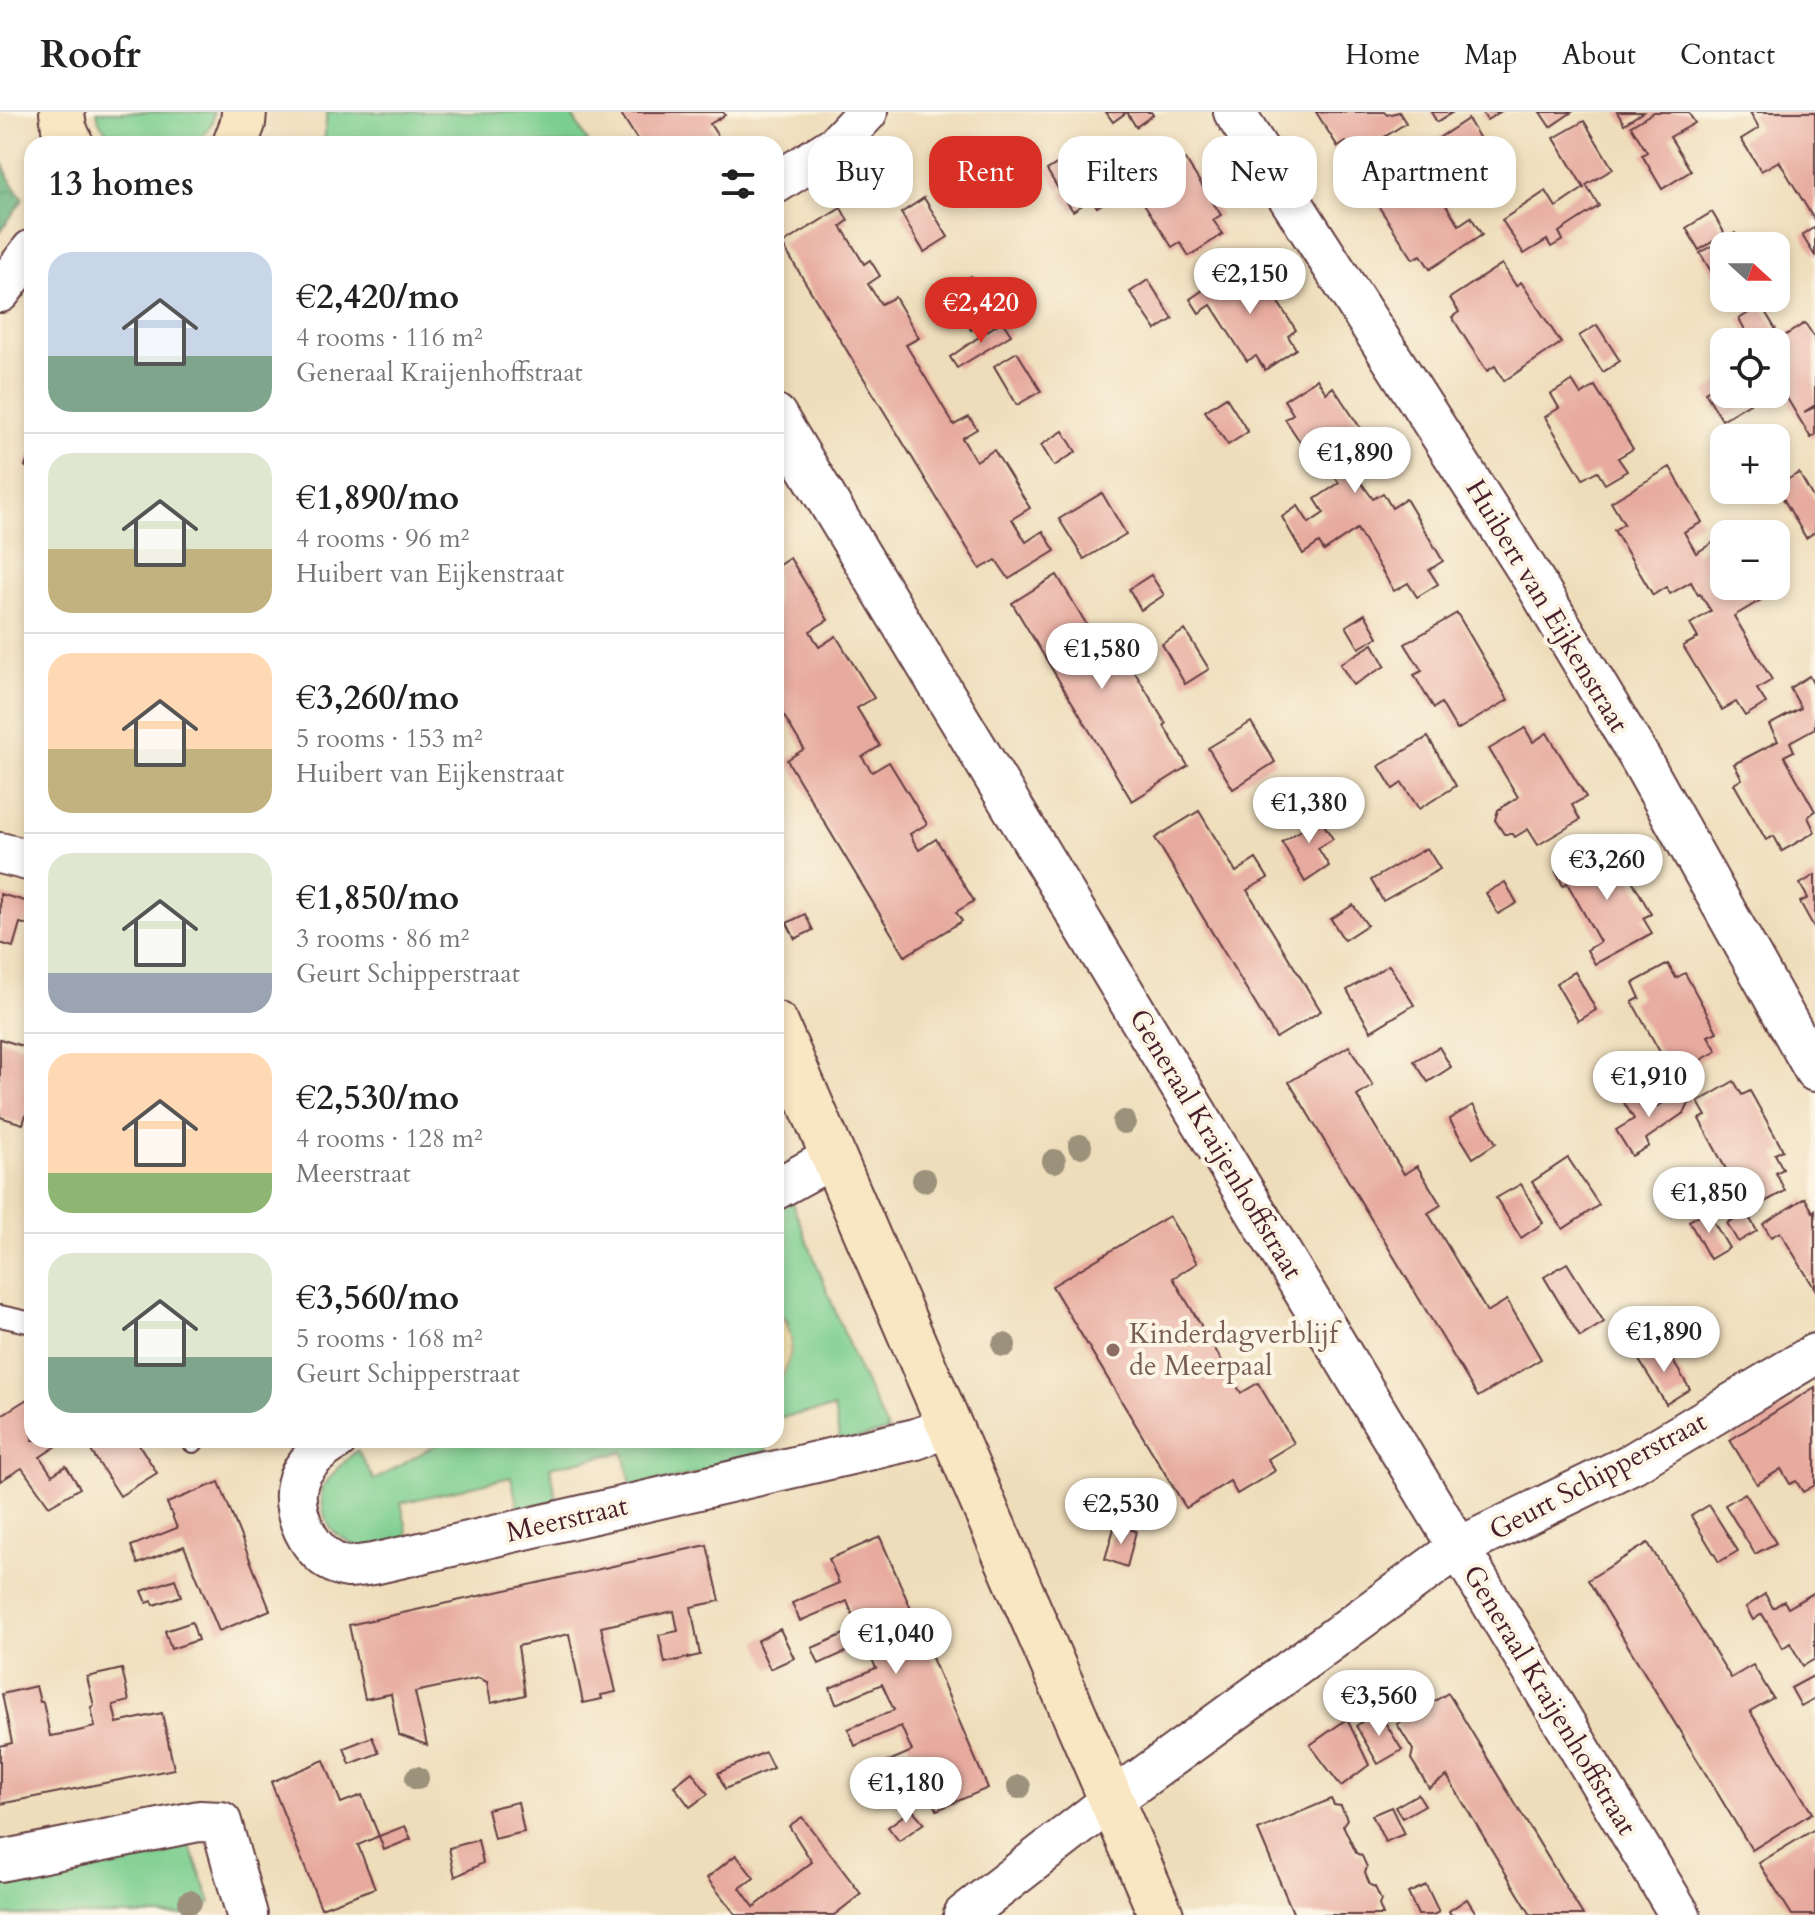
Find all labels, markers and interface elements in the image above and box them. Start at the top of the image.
text: Roofr [40,29,141,81]
text: Home [1345,36,1420,74]
text: Map [1464,36,1518,74]
text: About [1562,36,1636,74]
text: Contact [1680,36,1775,74]
chip: Buy [808,136,913,208]
chip: Rent [929,136,1042,208]
chip: Filters [1058,136,1186,208]
chip: New [1202,136,1317,208]
chip: Apartment [1333,136,1516,208]
text: 13 homes [48,161,194,207]
icon: filters [716,162,760,206]
north arrow [1710,232,1790,312]
map controls [1710,232,1790,600]
pin: €2,150 [1185,248,1315,316]
text: €2,150 [1212,256,1288,291]
text: €2,420/mo [296,274,459,320]
pin: €2,420 [916,277,1046,345]
icon: home [112,284,208,380]
text: €2,420 [943,285,1019,320]
text: 4 rooms · 116 m² [296,320,483,355]
button: locate [1710,328,1790,408]
text: Generaal Kraijenhoffstraat [296,355,583,390]
button: + [1710,424,1790,504]
pin: €1,890 [1290,427,1420,495]
text: €1,890 [1317,435,1393,470]
street label: Huibert van Eijkenstraat [1456,472,1638,740]
text: €1,890/mo [296,475,459,521]
icon: home [112,485,208,581]
button: − [1710,520,1790,600]
text: 4 rooms · 96 m² [296,521,469,556]
text: Huibert van Eijkenstraat [296,556,564,591]
pin: €1,580 [1037,623,1167,691]
text: €1,580 [1064,631,1140,666]
text: €3,260/mo [296,675,459,721]
icon: home [112,685,208,781]
text: 5 rooms · 153 m² [296,721,483,756]
text: Huibert van Eijkenstraat [296,756,564,791]
pin: €1,380 [1244,777,1374,845]
text: €1,380 [1271,785,1347,820]
pin: €3,260 [1542,834,1672,902]
text: €3,260 [1569,842,1645,877]
text: €1,850/mo [296,875,459,921]
icon: home [112,885,208,981]
text: 3 rooms · 86 m² [296,921,469,956]
text: Geurt Schipperstraat [296,956,520,991]
street label: Generaal Kraijenhoffstraat [1120,1002,1312,1286]
pin: €1,910 [1584,1051,1714,1119]
text: €1,910 [1611,1059,1687,1094]
text: €2,530/mo [296,1075,459,1121]
icon: home [112,1085,208,1181]
text: 4 rooms · 128 m² [296,1121,483,1156]
text: Meerstraat [296,1156,411,1191]
pin: €1,850 [1644,1167,1774,1235]
text: €1,850 [1671,1175,1747,1210]
text: €3,560/mo [296,1275,459,1321]
icon: home [112,1285,208,1381]
pin: €1,890 [1599,1306,1729,1374]
text: €1,890 [1626,1314,1702,1349]
place label: Kinderdagverblijf de Meerpaal [1129,1315,1342,1385]
text: 5 rooms · 168 m² [296,1321,483,1356]
marker: Kinderdagverblijf de Meerpaal [1104,1341,1122,1359]
text: Geurt Schipperstraat [296,1356,520,1391]
street label: Geurt Schipperstraat [1483,1403,1713,1549]
pin: €2,530 [1056,1478,1186,1546]
text: €2,530 [1083,1486,1159,1521]
street label: Meerstraat [503,1487,632,1551]
street label: Generaal Kraijenhoffstraat [1454,1558,1646,1842]
pin: €1,040 [831,1608,961,1676]
text: €1,040 [858,1616,934,1651]
pin: €3,560 [1314,1670,1444,1738]
text: €3,560 [1341,1678,1417,1713]
pin: €1,180 [841,1757,971,1825]
text: €1,180 [868,1765,944,1800]

